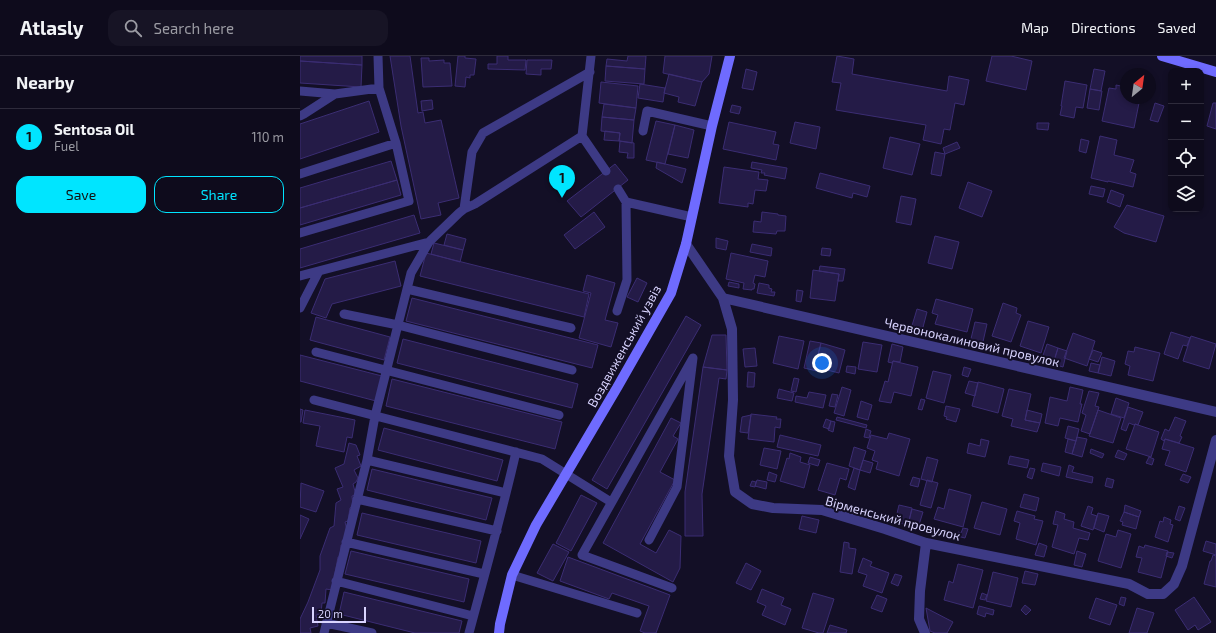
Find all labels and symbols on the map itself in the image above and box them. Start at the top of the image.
north arrow [1120,68,1156,104]
pin: 1 [549,165,575,198]
street label: Воздвиженський узвіз [584,282,664,410]
street label: Червонокалиновий провулок [883,314,1061,370]
your location [812,353,832,373]
street label: Вірменський провулок [824,492,962,544]
scale bar [312,605,366,624]

